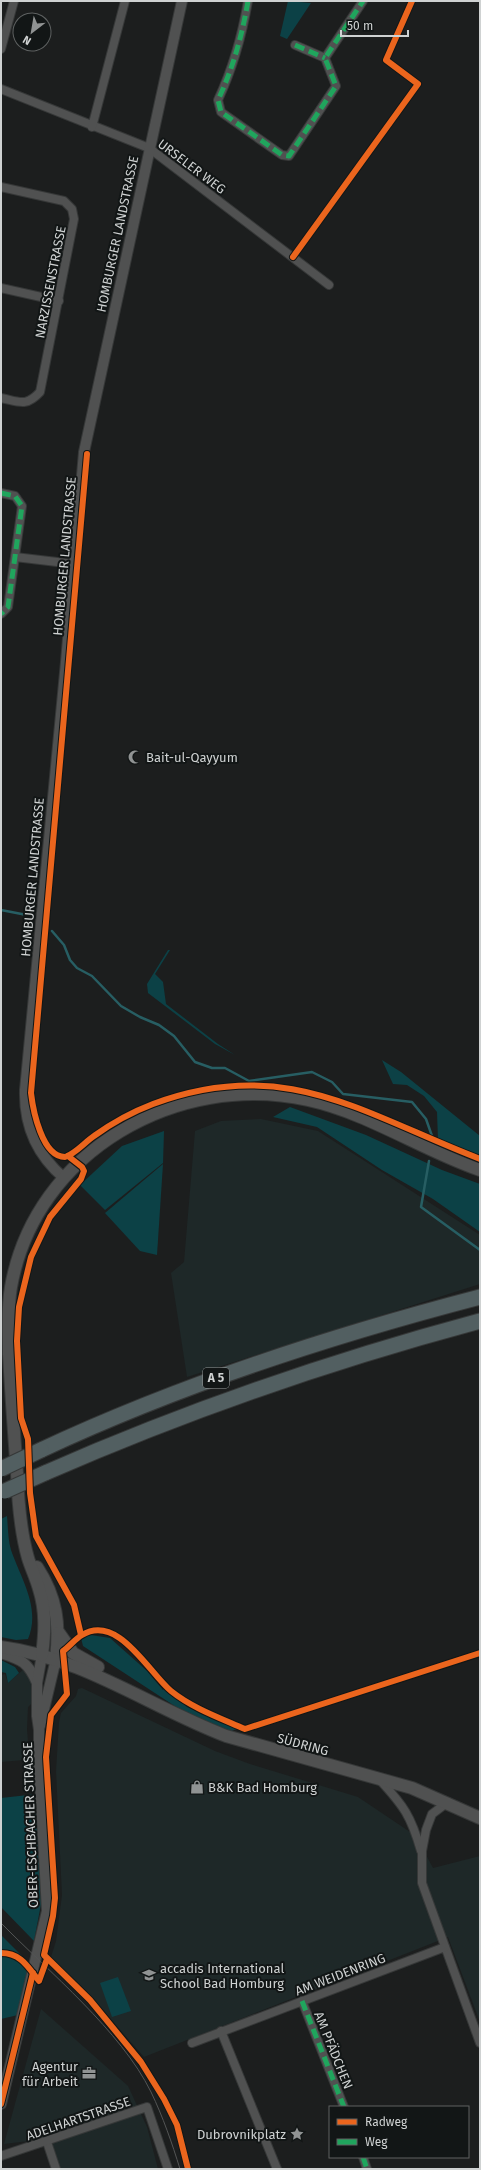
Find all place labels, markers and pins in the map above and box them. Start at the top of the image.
mosque icon: Bait-ul-Qayyum [127,749,143,765]
place label: Bait-ul-Qayyum [146,750,238,765]
shop icon: B&K Bad Homburg [189,1779,205,1795]
place label: B&K Bad Homburg [208,1780,317,1795]
place label: accadis International School Bad Homburg [160,1961,284,1991]
school or university icon: accadis International School Bad Homburg [141,1967,157,1983]
place label: Agentur für Arbeit [22,2059,78,2089]
office icon: Agentur für Arbeit [81,2065,97,2081]
place icon: Dubrovnikplatz [289,2126,305,2142]
place label: Dubrovnikplatz [197,2127,286,2142]

